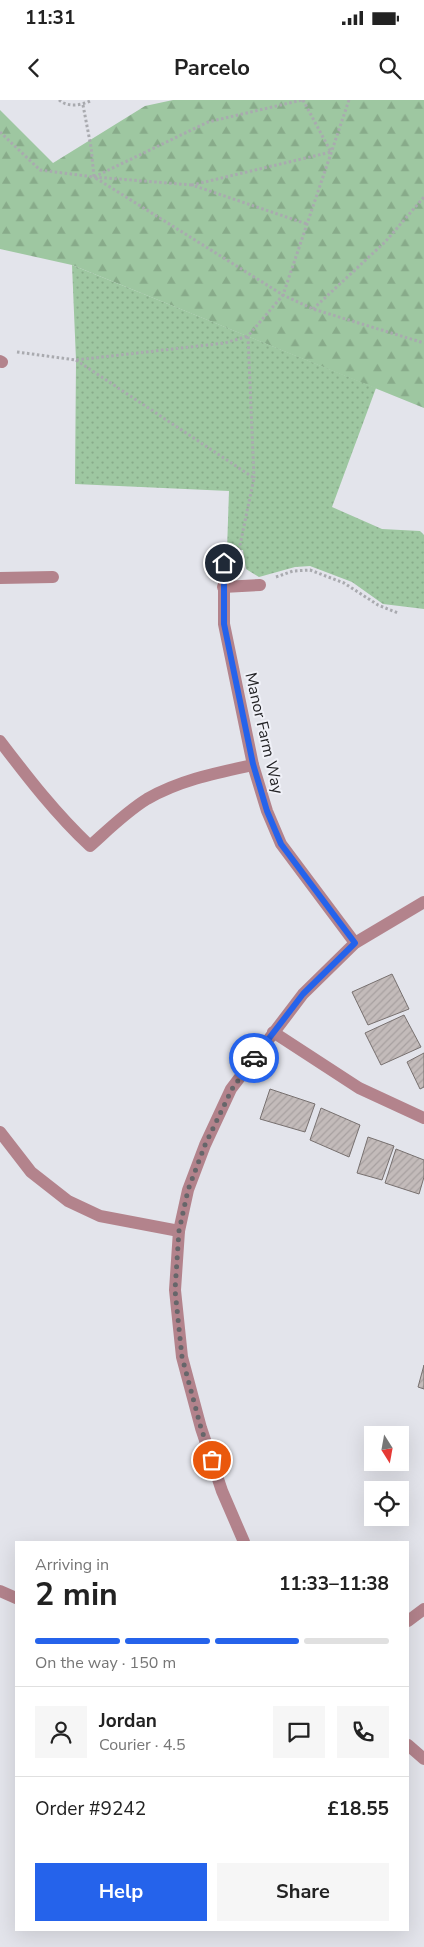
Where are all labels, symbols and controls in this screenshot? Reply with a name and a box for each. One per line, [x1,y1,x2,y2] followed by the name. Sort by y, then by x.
[25,5,75,31] text: 11:31
[174,53,250,83] text: Parcelo
[20,54,48,82] icon: back
[376,54,404,82] icon: search
[203,542,245,584] pin
[210,549,238,577] icon: home
[239,670,289,797] street label: Manor Farm Way
[229,1033,279,1083] courier
[240,1044,268,1072] icon: car
[364,1426,409,1471] north arrow
[364,1426,409,1526] map controls
[191,1439,233,1481] pin
[198,1446,226,1474] icon: bag
[364,1481,409,1526] button: locate
[35,1554,109,1576] text: Arriving in
[279,1571,389,1597] text: 11:33–11:38
[35,1573,118,1616] text: 2 min
[35,1652,176,1674] text: On the way · 150 m
[35,1706,87,1758] button: person
[273,1706,325,1758] button: chat
[337,1706,389,1758] button: phone
[99,1708,157,1734] text: Jordan
[99,1734,185,1756] text: Courier · 4.5
[35,1796,146,1822] text: Order #9242
[327,1796,389,1822] text: £18.55
[35,1863,207,1921] button: Help
[217,1863,389,1921] button: Share

